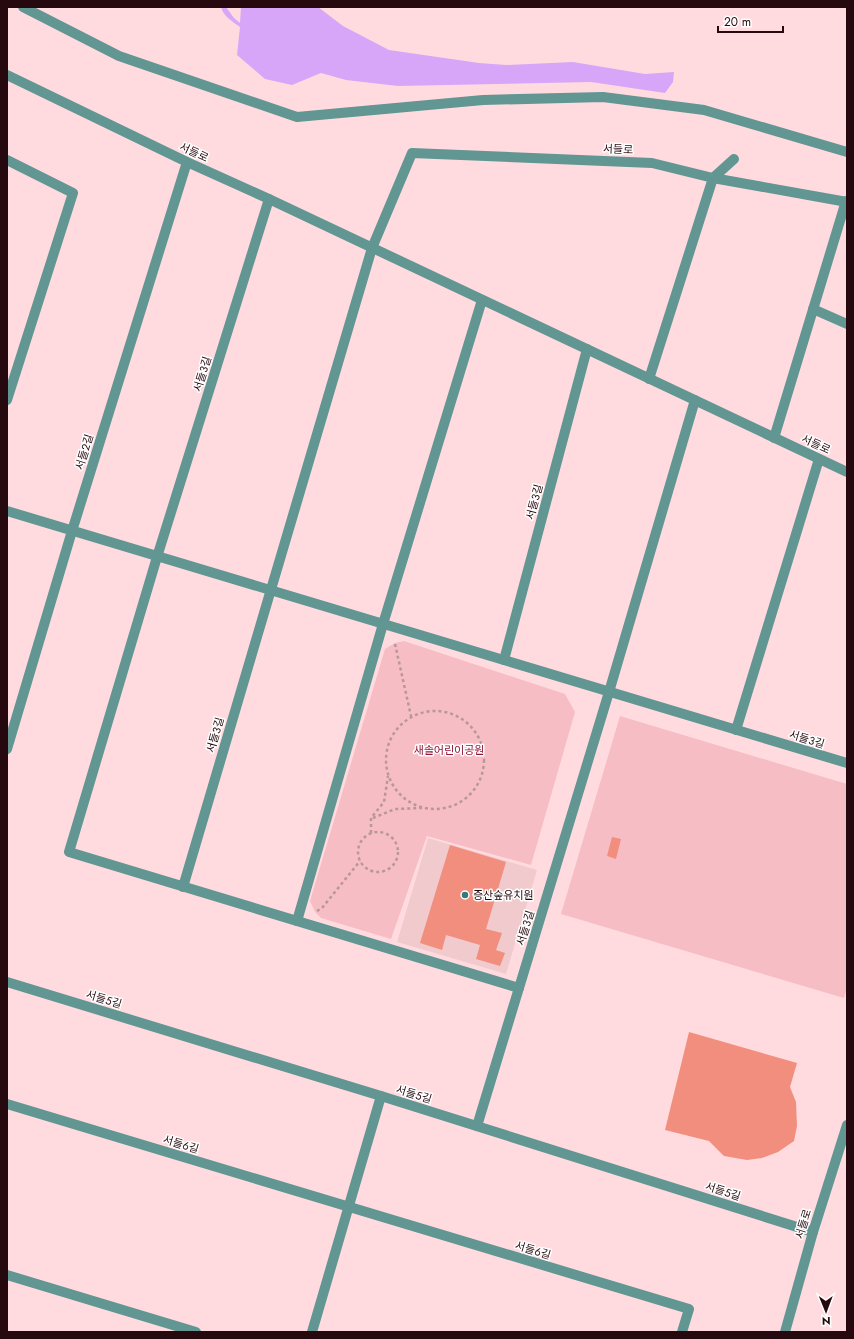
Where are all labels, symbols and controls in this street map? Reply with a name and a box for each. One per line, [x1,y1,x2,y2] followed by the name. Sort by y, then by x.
[718,8,783,34] scale bar
[724,13,751,31] text: 20 m
[177,138,211,166] street label: 서들로
[603,140,633,158] street label: 서들로
[189,354,215,394] street label: 서들3길
[799,430,833,458] street label: 서들로
[71,432,97,472] street label: 서들2길
[522,482,546,522] street label: 서들3길
[202,715,228,755] street label: 서들3길
[787,726,827,752] street label: 서들3길
[414,742,484,758] park label: 새솔어린이공원
[473,887,534,903] place label: 증산숲유치원
[460,890,470,900] marker: 증산숲유치원
[512,908,538,948] street label: 서들3길
[84,986,124,1012] street label: 서들5길
[394,1081,434,1107] street label: 서들5길
[161,1131,201,1157] street label: 서들6길
[703,1178,743,1204] street label: 서들5길
[791,1207,815,1241] street label: 서들로
[513,1237,553,1263] street label: 서들6길
[806,1291,846,1331] north arrow
[822,1313,831,1329] text: N

